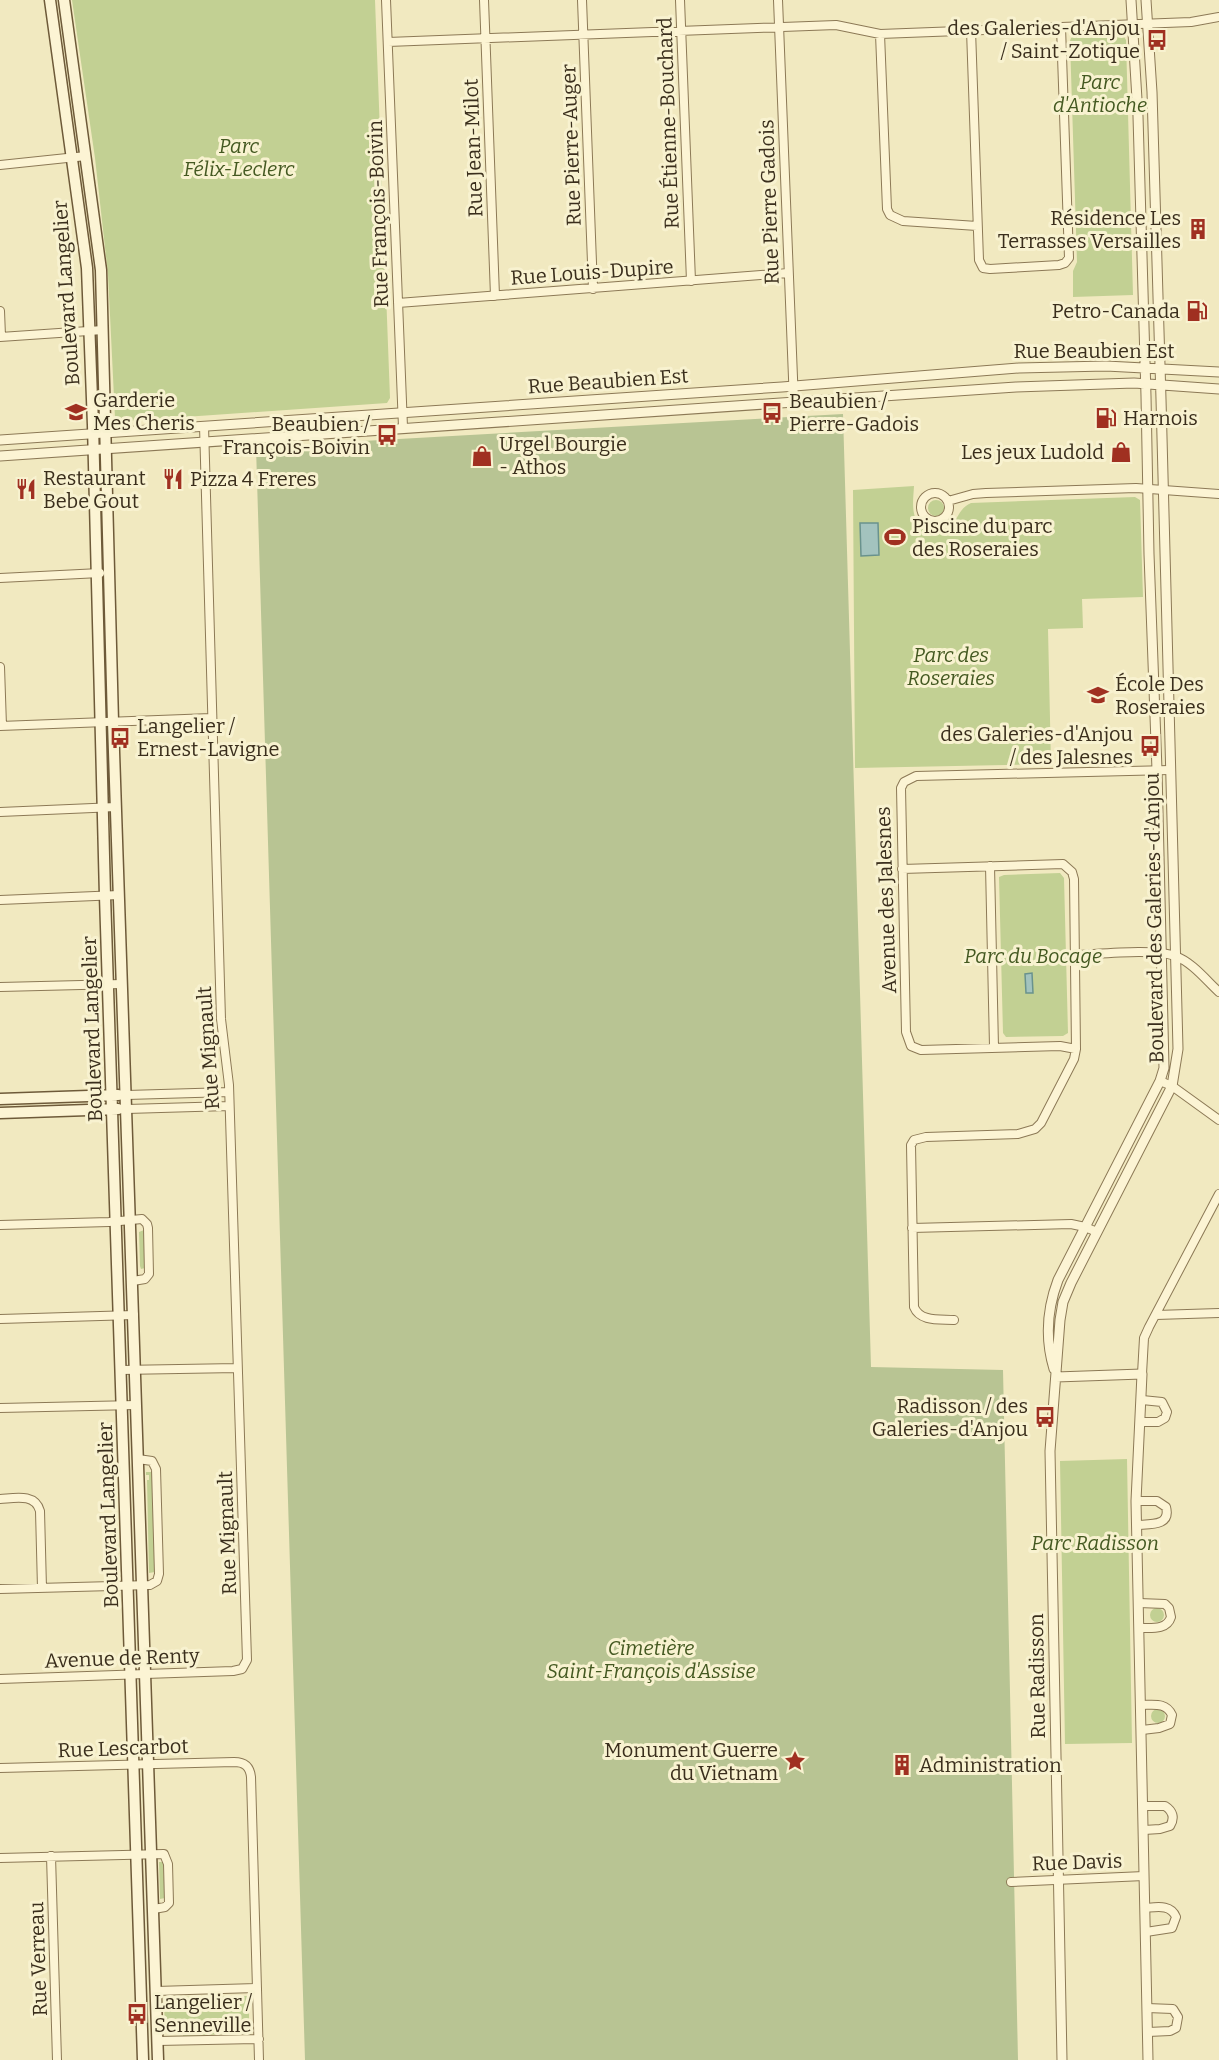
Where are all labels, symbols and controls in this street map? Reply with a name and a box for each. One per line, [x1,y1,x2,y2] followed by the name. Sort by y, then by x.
[947,16,1140,63] place label: des Galeries-d'Anjou / Saint-Zotique
[652,17,684,229] street label: Rue Étienne-Bouchard
[1145,28,1169,52] bus stop icon: des Galeries-d'Anjou / Saint-Zotique
[556,63,586,226] street label: Rue Pierre-Auger
[1053,70,1147,117] park label: Parc d'Antioche
[459,78,487,218] street label: Rue Jean-Milot
[363,119,393,308] street label: Rue François-Boivin
[754,119,784,285] street label: Rue Pierre Gadois
[183,134,295,181] park label: Parc Félix-Leclerc
[48,199,84,387] street label: Boulevard Langelier
[998,206,1181,253] place label: Résidence Les Terrasses Versailles
[1186,217,1210,241] building icon: Résidence Les Terrasses Versailles
[510,254,674,290] street label: Rue Louis-Dupire
[1052,299,1180,323] place label: Petro-Canada
[1185,299,1209,323] fuel station icon: Petro-Canada
[1013,339,1175,363] street label: Rue Beaubien Est
[527,363,689,399] street label: Rue Beaubien Est
[93,388,195,435] place label: Garderie Mes Cheris
[789,389,919,436] place label: Beaubien / Pierre-Gadois
[64,400,88,424] school or university icon: Garderie Mes Cheris
[760,401,784,425] bus stop icon: Beaubien / Pierre-Gadois
[1094,406,1118,430] fuel station icon: Harnois
[1123,406,1198,430] place label: Harnois
[222,412,371,459] place label: Beaubien / François-Boivin
[375,423,399,447] bus stop icon: Beaubien / François-Boivin
[499,432,627,479] place label: Urgel Bourgie - Athos
[961,440,1104,465] place label: Les jeux Ludold
[1109,440,1133,464] shop icon: Les jeux Ludold
[470,444,494,468] shop icon: Urgel Bourgie - Athos
[43,466,146,513] place label: Restaurant Bebe Gout
[161,467,185,491] restaurant icon: Pizza 4 Freres
[190,467,317,491] place label: Pizza 4 Freres
[14,477,38,501] restaurant icon: Restaurant Bebe Gout
[912,514,1053,561] place label: Piscine du parc des Roseraies
[883,525,907,549] sports icon: Piscine du parc des Roseraies
[907,643,995,690] park label: Parc des Roseraies
[1115,672,1205,719] place label: École Des Roseraies
[1086,683,1110,707] school or university icon: École Des Roseraies
[137,714,279,761] place label: Langelier / Ernest-Lavigne
[940,722,1133,769] place label: des Galeries-d'Anjou / des Jalesnes
[108,726,132,750] bus stop icon: Langelier / Ernest-Lavigne
[1138,734,1162,758] bus stop icon: des Galeries-d'Anjou / des Jalesnes
[1139,772,1170,1064] street label: Boulevard des Galeries-d'Anjou
[871,806,901,994] street label: Avenue des Jalesnes
[77,936,107,1122] street label: Boulevard Langelier
[964,944,1102,968] park label: Parc du Bocage
[192,985,224,1111] street label: Rue Mignault
[872,1394,1028,1442] place label: Radisson / des Galeries-d'Anjou
[1033,1405,1057,1429] bus stop icon: Radisson / des Galeries-d'Anjou
[93,1422,123,1608] street label: Boulevard Langelier
[213,1471,241,1595] street label: Rue Mignault
[1031,1531,1159,1555] park label: Parc Radisson
[1024,1613,1050,1739] street label: Rue Radisson
[547,1636,756,1683] park label: Cimetière Saint-François d'Assise
[44,1643,200,1673] street label: Avenue de Renty
[57,1734,189,1762] street label: Rue Lescarbot
[604,1738,778,1785] place label: Monument Guerre du Vietnam
[783,1749,807,1773] place icon: Monument Guerre du Vietnam
[890,1753,914,1777] building icon: Administration
[919,1753,1062,1777] place label: Administration
[1031,1848,1123,1876] street label: Rue Davis
[24,1901,52,2017] street label: Rue Verreau
[154,1990,253,2037] place label: Langelier / Senneville
[125,2002,149,2026] bus stop icon: Langelier / Senneville

